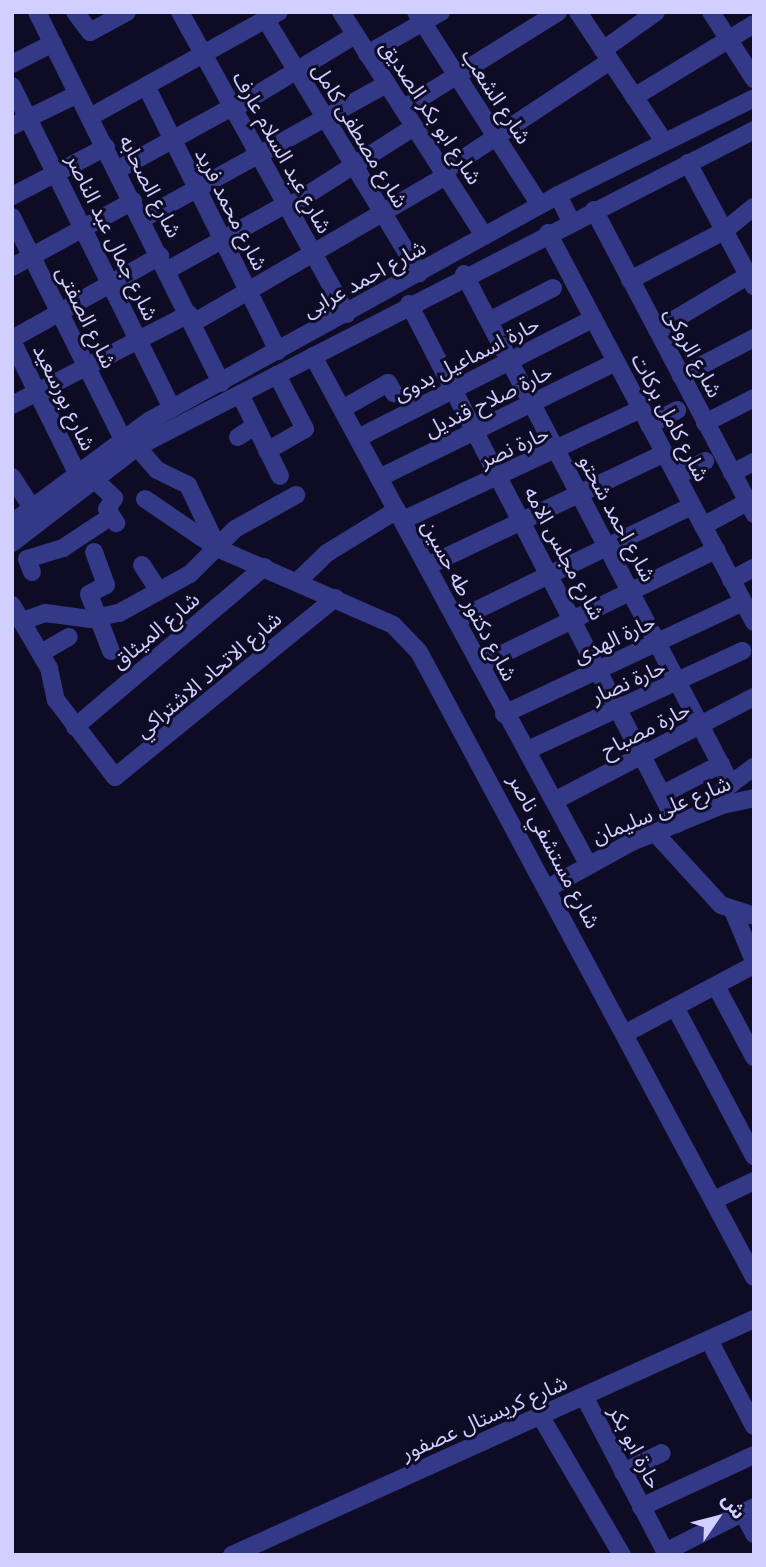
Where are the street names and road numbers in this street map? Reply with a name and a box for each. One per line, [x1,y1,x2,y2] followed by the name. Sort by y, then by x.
[376,35,488,189] street label: شارع ابو بكر الصديق
[457,44,537,148] street label: شارع الشعب
[308,58,414,212] street label: شارع مصطفى كامل
[228,67,338,237] street label: شارع عبد السلام عارف
[114,130,188,242] street label: شارع الصحابه
[190,144,274,274] street label: شارع محمد فريد
[62,150,164,324] street label: شارع جمال عبد الناصر
[298,234,430,322] street label: شارع احمد عرابى
[51,262,123,372] street label: شارع الصفتى
[660,303,728,401] street label: شارع الروكى
[389,310,543,406] street label: حارة اسماعيل بدوى
[28,340,102,454] street label: شارع بورسعيد
[627,349,715,485] street label: شارع كامل بركات
[420,358,556,442] street label: حارة صلاح قنديل
[475,420,553,472] street label: حارة نصر
[574,450,662,586] street label: شارع احمد شحتو
[519,482,611,624] street label: شارع مجلس الامه
[417,515,523,685] street label: شارع دكتور طه حسين
[106,586,204,674] street label: شارع الميثاق
[130,606,286,742] street label: شارع الاتحاد الاشتراكي
[569,608,659,668] street label: حارة الهدى
[587,653,669,709] street label: حارة نصار
[596,696,694,762] street label: حارة مصباح
[504,770,606,932] street label: شارع مستشفي ناصر
[588,770,734,848] street label: شارع على سليمان
[397,1369,571,1465] street label: شارع كريستال عصفور
[604,1401,668,1493] street label: حارة ابو بكر

